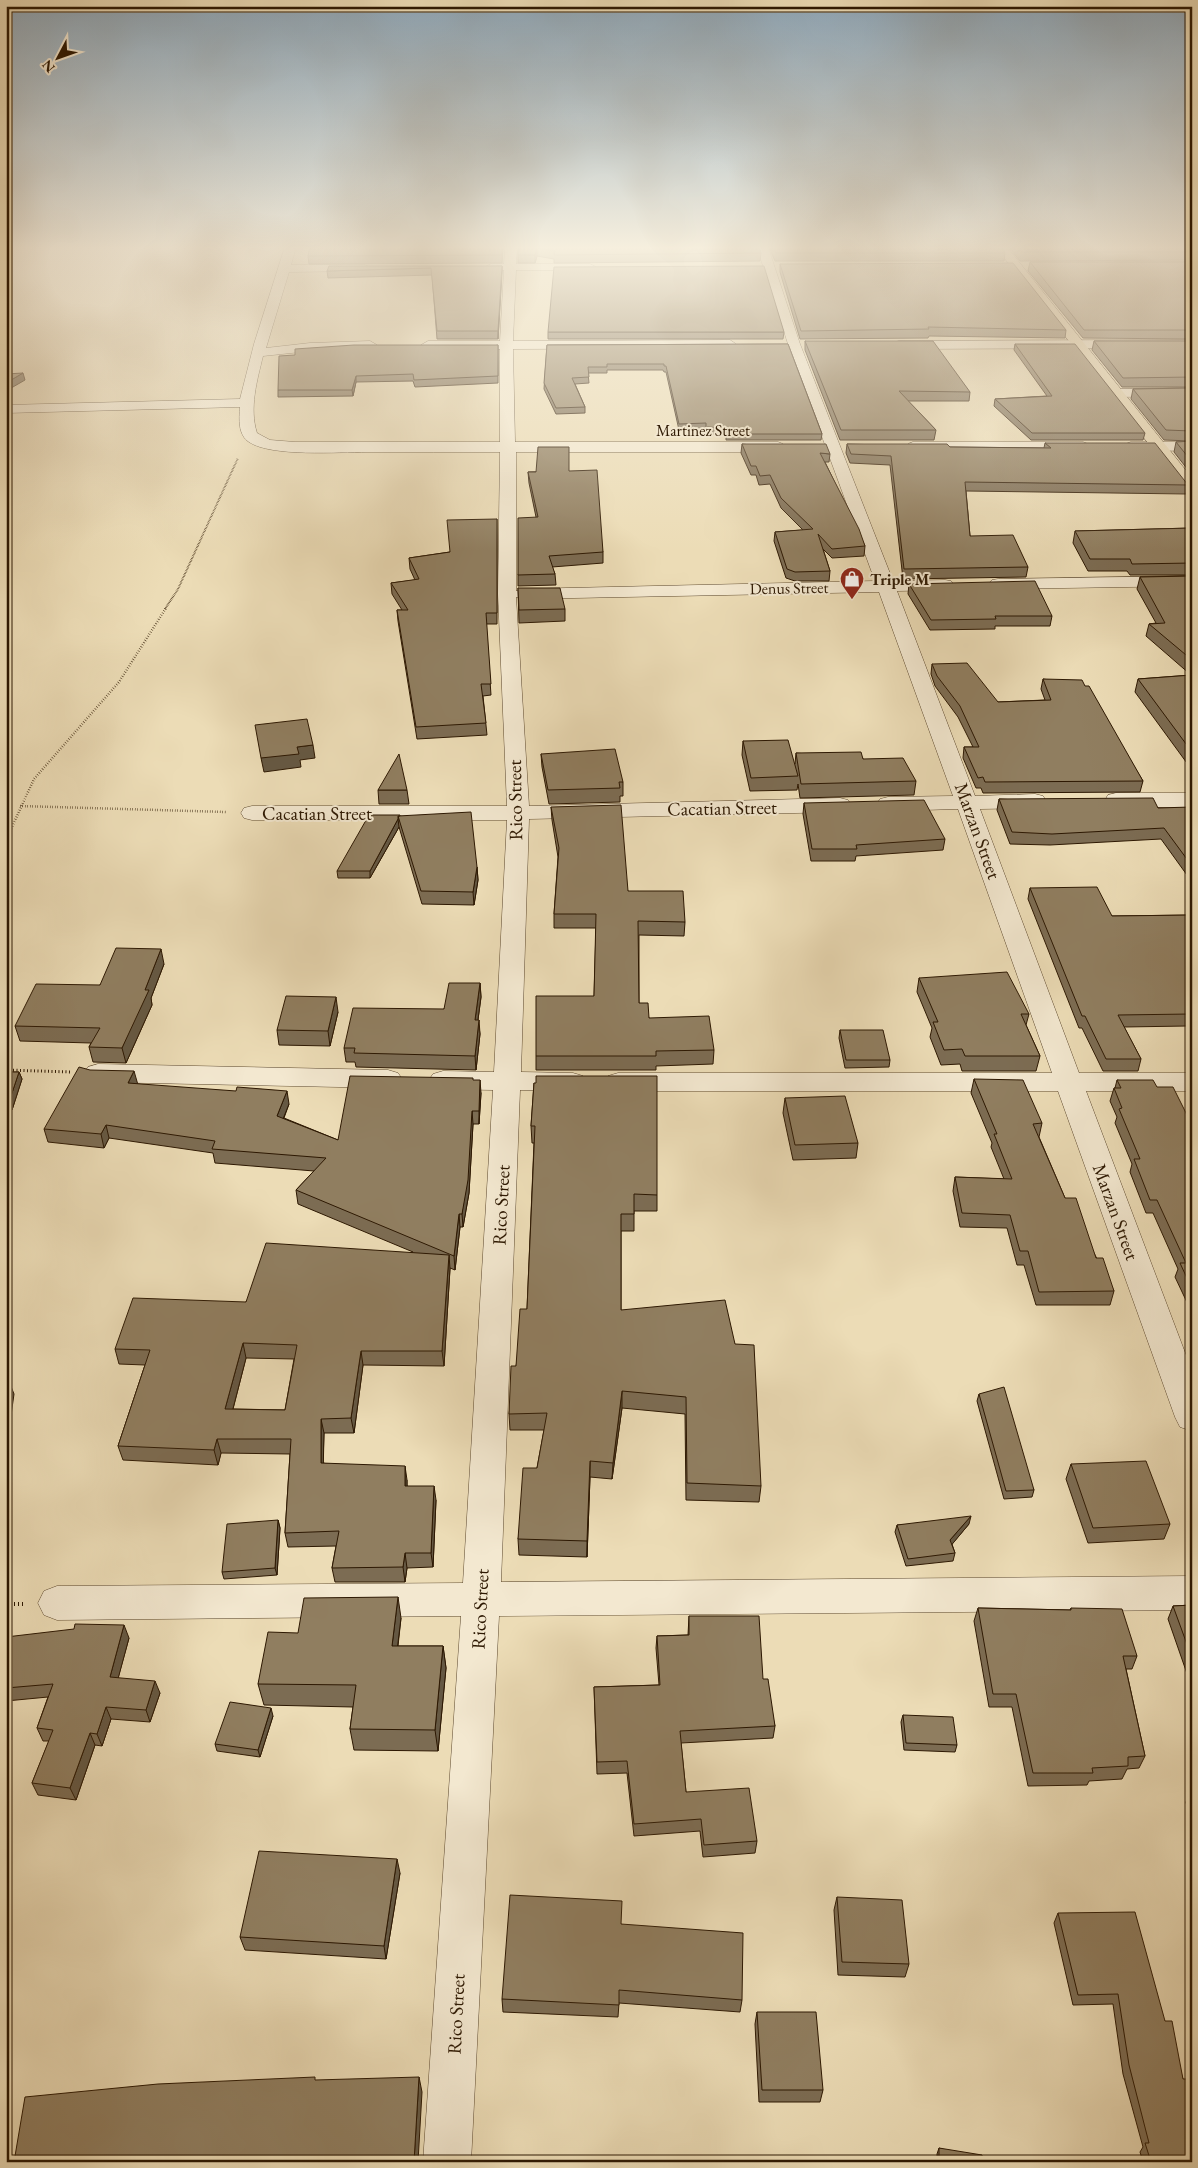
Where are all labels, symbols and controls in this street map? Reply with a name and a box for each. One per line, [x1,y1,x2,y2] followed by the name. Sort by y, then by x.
[32,32,82,82] north arrow
[37,56,59,77] text: N
[656,420,750,441] street label: Martinez Street
[839,566,865,600] shop icon: Triple M
[870,569,930,590] place label: Triple M
[749,577,829,599] street label: Denus Street
[502,760,528,840] street label: Rico Street
[949,779,1007,883] street label: Marzan Street
[667,795,777,821] street label: Cacatian Street
[262,801,372,826] street label: Cacatian Street
[1087,1160,1145,1264] street label: Marzan Street
[486,1164,516,1246] street label: Rico Street
[465,1568,495,1650] street label: Rico Street
[441,1973,471,2055] street label: Rico Street

